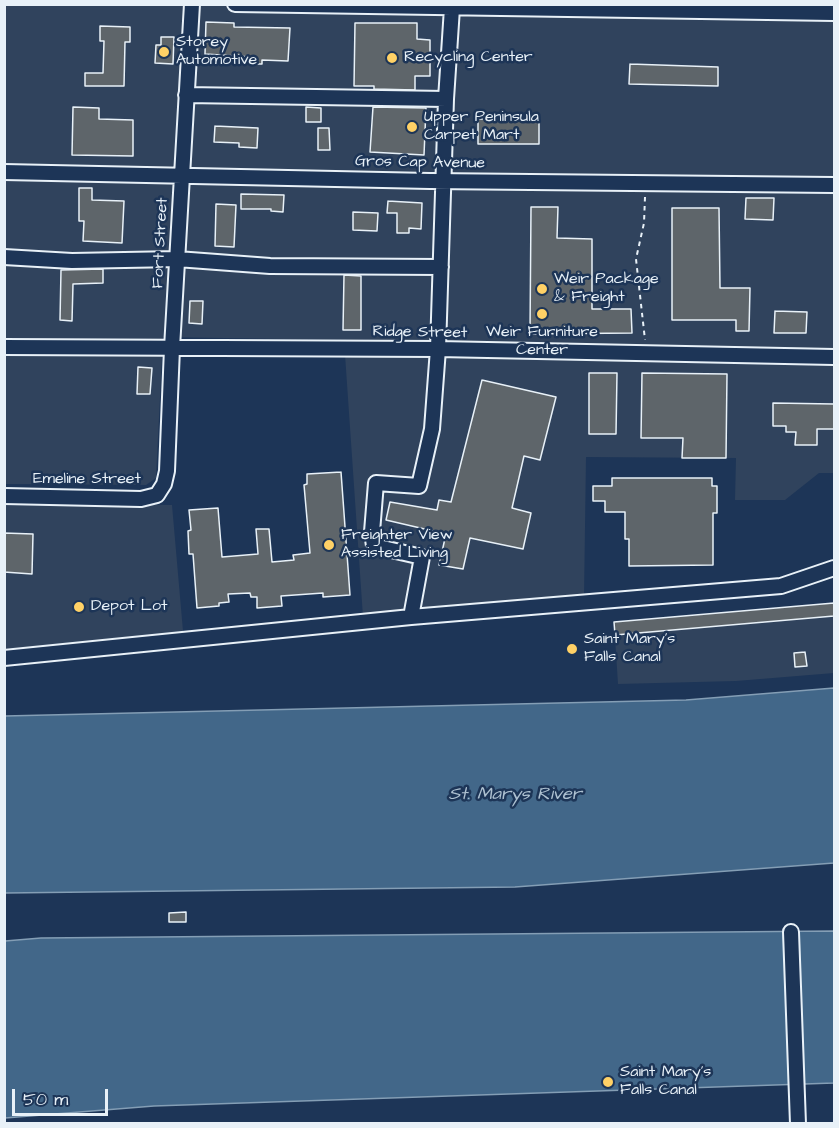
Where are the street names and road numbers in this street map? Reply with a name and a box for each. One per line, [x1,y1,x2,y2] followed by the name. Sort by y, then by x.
[355,152,485,174] street label: Gros Cap Avenue
[149,197,173,289] street label: Fort Street
[372,323,468,343] street label: Ridge Street
[33,470,141,490] street label: Emeline Street

